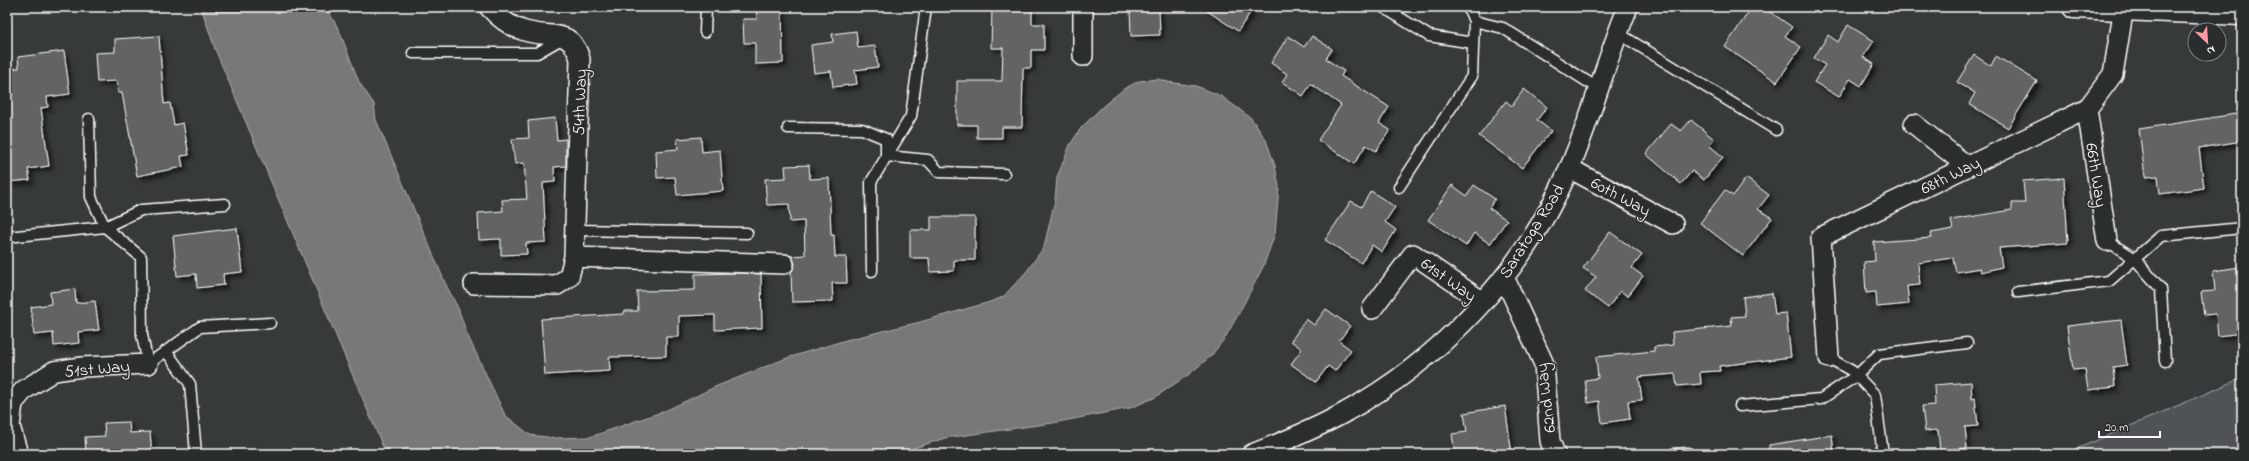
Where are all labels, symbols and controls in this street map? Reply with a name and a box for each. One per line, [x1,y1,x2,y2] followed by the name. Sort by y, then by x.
[2187,22,2227,62] north arrow
[2204,41,2218,59] text: N
[567,68,595,136] street label: 54th Way
[2077,141,2113,209] street label: 66th Way
[1917,151,1985,202] street label: 68th Way
[1585,171,1655,224] street label: 60th Way
[1493,179,1573,285] street label: Saratoga Road
[1414,252,1481,309] street label: 61st Way
[63,354,131,386] street label: 51st Way
[1530,361,1564,434] street label: 62nd Way
[2099,413,2160,439] scale bar
[2105,419,2128,437] text: 20 m

